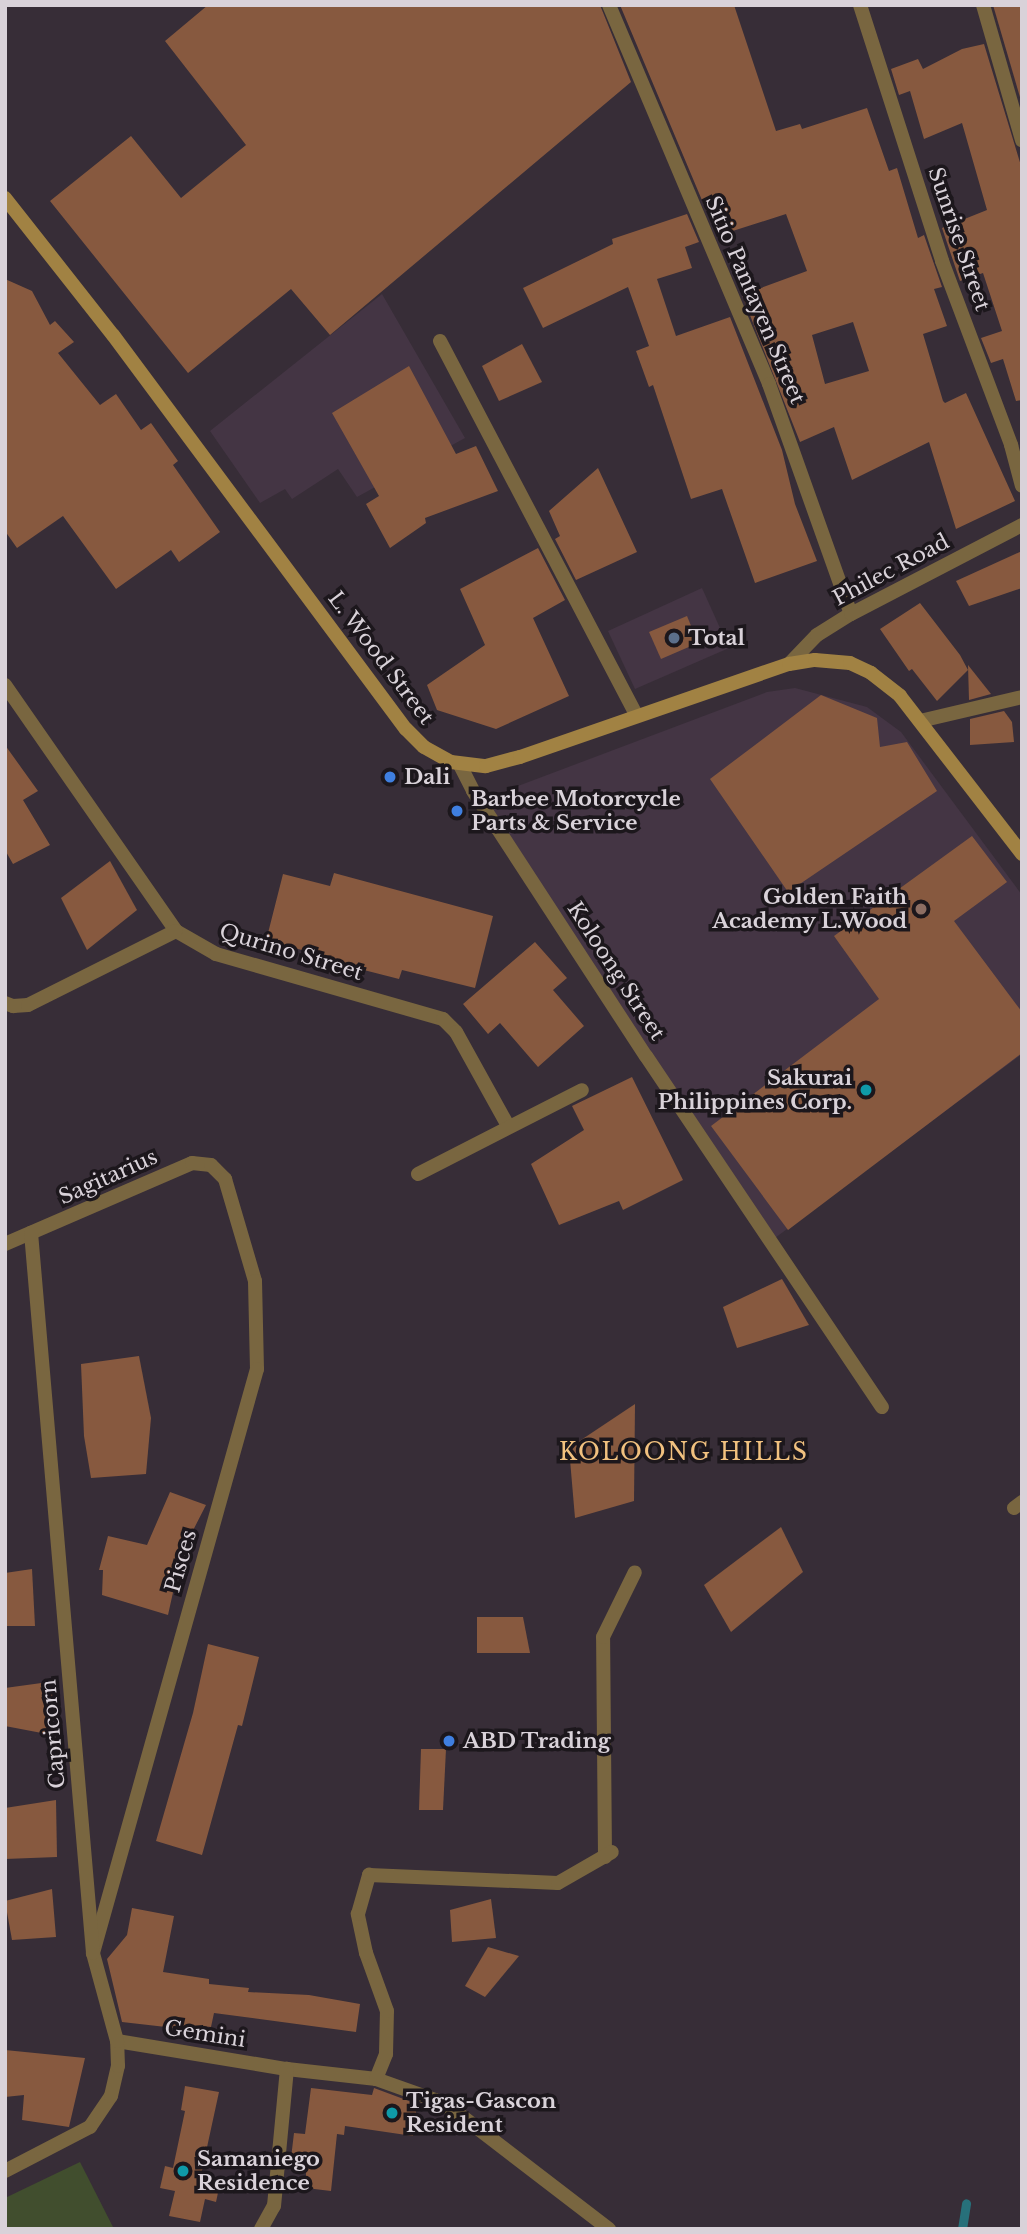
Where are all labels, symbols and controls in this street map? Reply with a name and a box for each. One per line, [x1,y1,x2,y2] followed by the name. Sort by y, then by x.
[923,164,995,314] street label: Sunrise Street
[700,192,810,408] street label: Sitio Pantayen Street
[829,529,953,611] street label: Philec Road
[323,586,439,730] street label: L. Wood Street
[688,625,745,651] place label: Total
[666,630,682,646] marker: Total
[404,764,450,790] place label: Dali
[382,769,398,785] marker: Dali
[471,786,681,836] place label: Barbee Motorcycle Parts & Service
[449,803,465,819] marker: Barbee Motorcycle Parts & Service
[712,884,907,934] place label: Golden Faith Academy L.Wood
[562,897,670,1045] street label: Koloong Street
[913,901,929,917] marker: Golden Faith Academy L.Wood
[216,918,366,986] street label: Qurino Street
[658,1065,852,1115] place label: Sakurai Philippines Corp.
[858,1082,874,1098] marker: Sakurai Philippines Corp.
[55,1144,161,1210] street label: Sagitarius
[560,1438,808,1466] district label: KOLOONG HILLS
[160,1527,202,1595] street label: Pisces
[36,1678,70,1790] street label: Capricorn
[463,1728,611,1754] place label: ABD Trading
[441,1733,457,1749] marker: ABD Trading
[163,2015,247,2053] street label: Gemini
[406,2088,556,2138] place label: Tigas-Gascon Resident
[384,2105,400,2121] marker: Tigas-Gascon Resident
[197,2146,320,2196] place label: Samaniego Residence
[175,2163,191,2179] marker: Samaniego Residence

